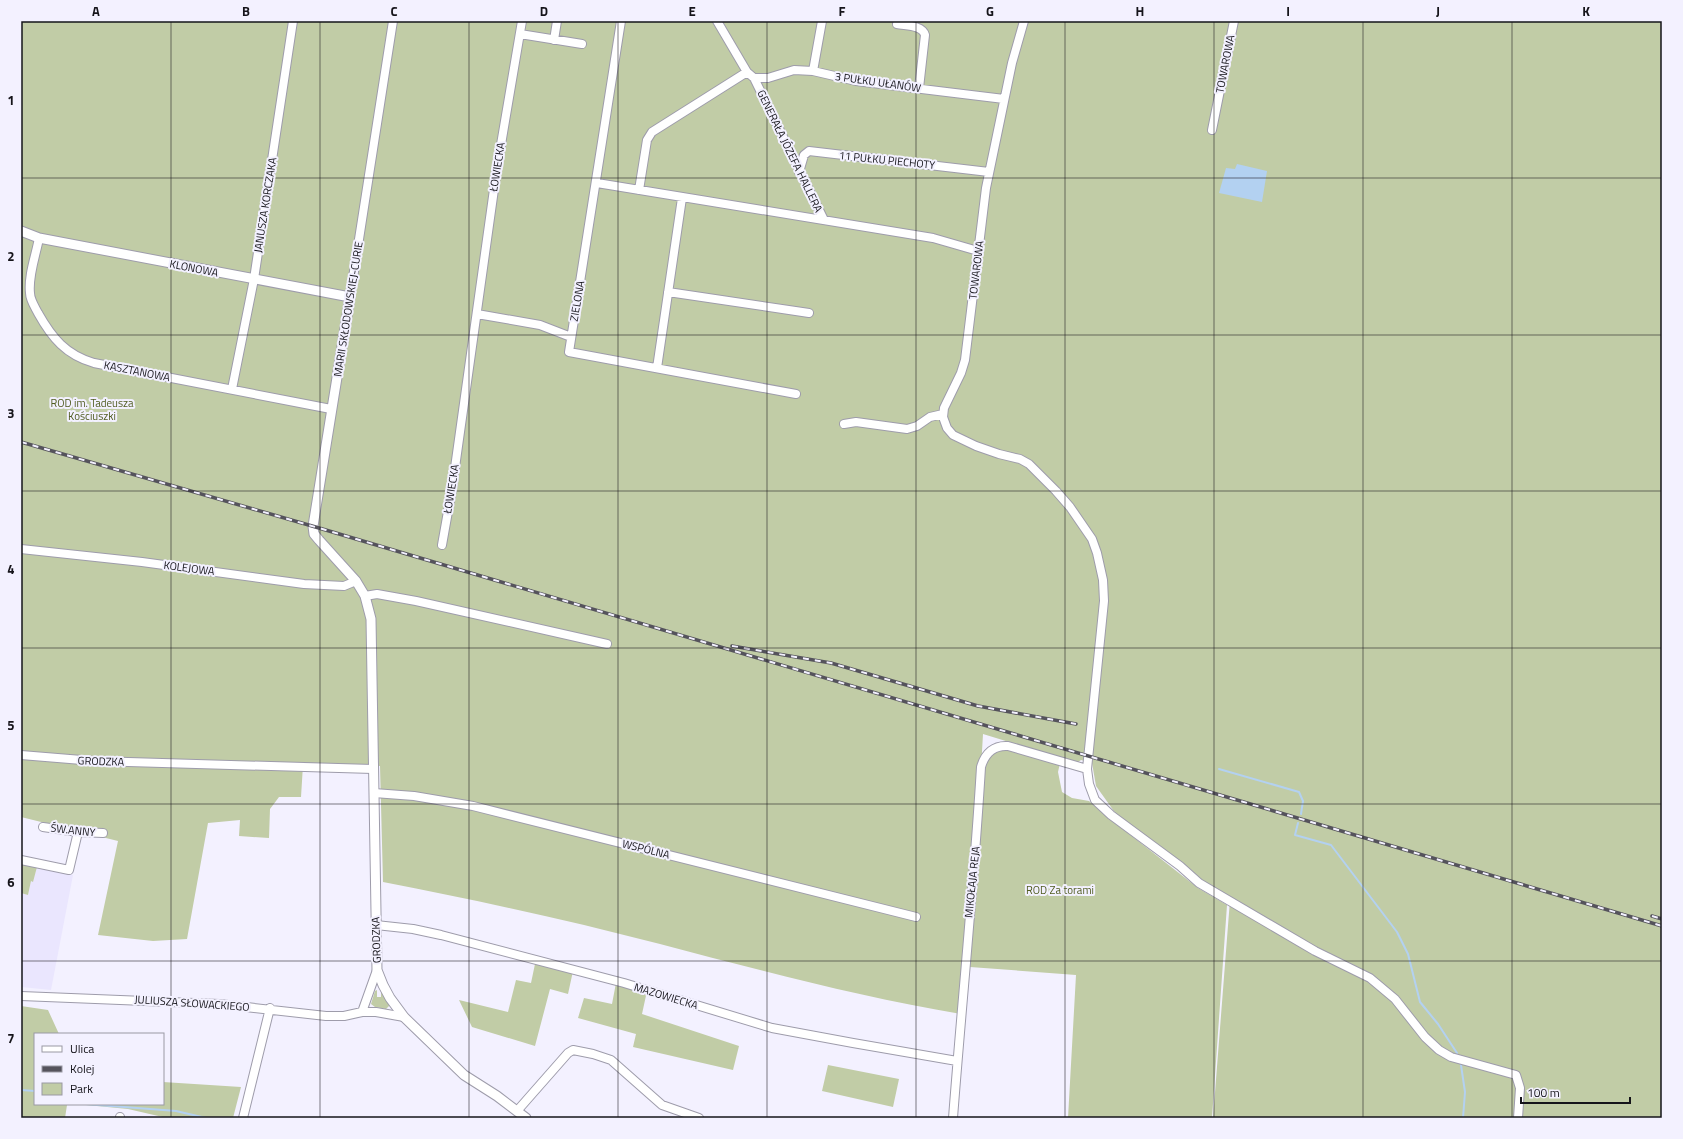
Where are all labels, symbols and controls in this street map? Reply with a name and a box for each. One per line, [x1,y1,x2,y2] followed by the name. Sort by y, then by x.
[92,1,100,21] text: A
[242,1,250,21] text: B
[390,1,398,21] text: C
[540,1,548,21] text: D
[688,1,696,21] text: E
[839,1,846,21] text: F
[986,1,994,21] text: G
[1136,1,1144,21] text: H
[1286,1,1290,21] text: I
[1436,1,1440,21] text: J
[1582,1,1590,21] text: K
[1212,33,1239,94] street label: TOWAROWA
[834,68,922,96] street label: 3 PUŁKU UŁANÓW
[753,87,827,215] street label: GENERAŁA JÓZEFA HALLERA
[7,90,15,110] text: 1
[485,141,509,194] street label: ŁOWIECKA
[838,147,936,173] street label: 11 PUŁKU PIECHOTY
[250,156,281,254] street label: JANUSZA KORCZAKA
[964,239,988,300] street label: TOWAROWA
[329,240,367,378] street label: MARII SKŁODOWSKIEJ-CURIE
[7,246,15,266] text: 2
[168,255,220,281] street label: KLONOWA
[566,279,589,323] street label: ZIELONA
[103,357,172,385] street label: KASZTANOWA
[50,395,134,424] park label: ROD im. Tadeusza Kościuszki
[7,403,15,423] text: 3
[439,463,463,516] street label: ŁOWIECKA
[163,557,216,579] street label: KOLEJOWA
[7,559,15,579] text: 4
[7,715,15,735] text: 5
[77,752,125,770] street label: GRODZKA
[50,820,96,840] street label: ŚW.ANNY
[620,835,672,863] street label: WSPÓLNA
[960,845,984,919] street label: MIKOŁAJA REJA
[7,872,15,892] text: 6
[1026,882,1094,898] park label: ROD Za torami
[367,916,385,964] street label: GRODZKA
[632,979,700,1013] street label: MAZOWIECKA
[134,991,250,1015] street label: JULIUSZA SŁOWACKIEGO
[7,1028,15,1048] text: 7
[34,1033,164,1105] legend
[70,1039,94,1058] text: Ulica
[70,1059,94,1078] text: Kolej
[70,1079,93,1098] text: Park
[1521,1079,1630,1105] scale bar
[1527,1083,1560,1102] text: 100 m

